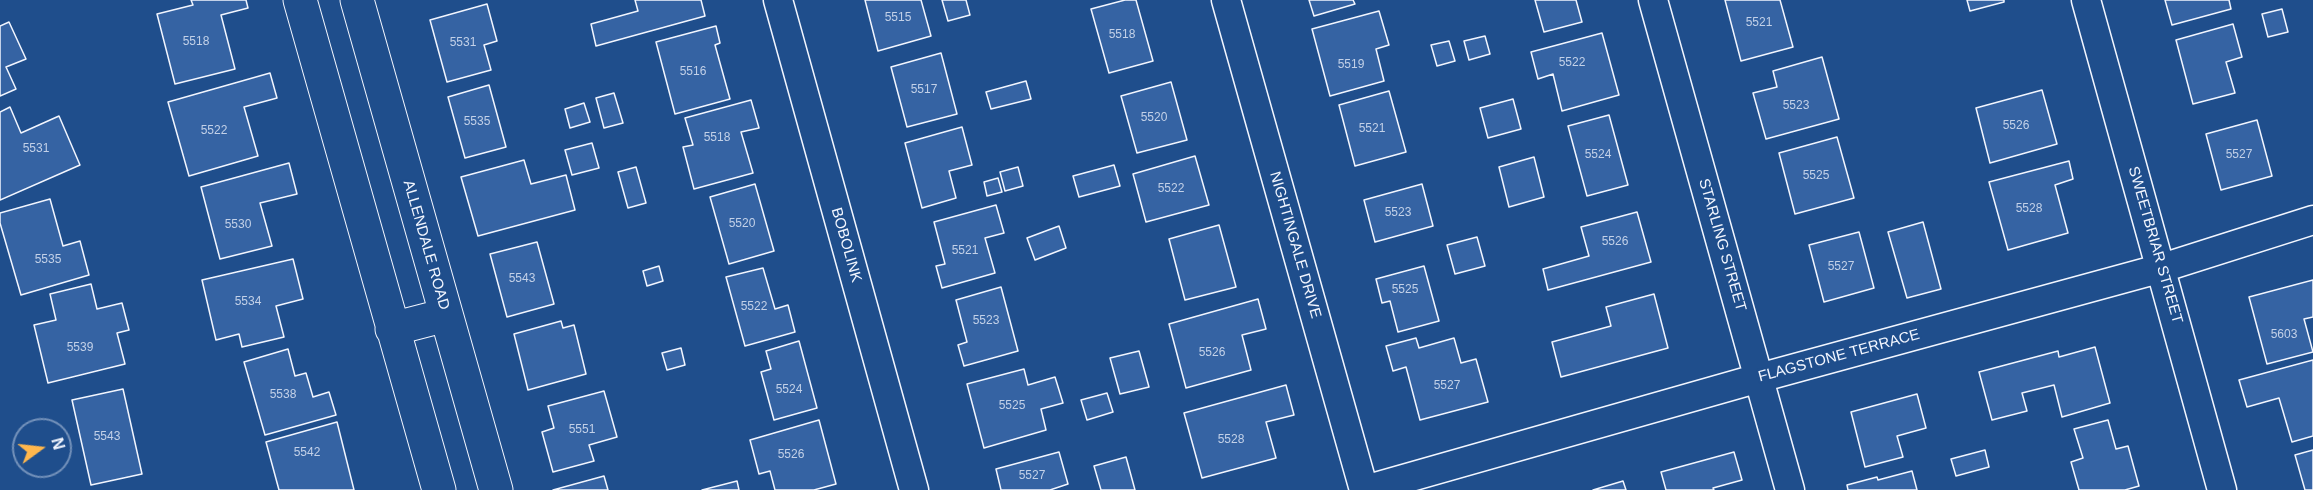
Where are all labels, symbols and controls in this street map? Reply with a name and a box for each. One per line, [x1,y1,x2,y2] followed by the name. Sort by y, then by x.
[885,11,911,25] house number: 5515
[1746,16,1772,30] house number: 5521
[1109,28,1135,42] house number: 5518
[183,35,209,49] house number: 5518
[450,36,476,50] house number: 5531
[1559,56,1585,70] house number: 5522
[1338,58,1364,72] house number: 5519
[680,65,706,79] house number: 5516
[911,83,937,97] house number: 5517
[1783,99,1809,113] house number: 5523
[1141,111,1167,125] house number: 5520
[464,115,490,129] house number: 5535
[2003,119,2029,133] house number: 5526
[1359,122,1385,136] house number: 5521
[201,124,227,138] house number: 5522
[704,131,730,145] house number: 5518
[23,142,49,156] house number: 5531
[1585,148,1611,162] house number: 5524
[2226,148,2252,162] house number: 5527
[2124,164,2186,326] street label: SWEETBRIAR STREET
[1803,169,1829,183] house number: 5525
[1265,170,1325,320] street label: NIGHTINGALE DRIVE
[1694,177,1750,313] street label: STARLING STREET
[399,178,453,312] street label: ALLENDALE ROAD
[1158,182,1184,196] house number: 5522
[2016,202,2042,216] house number: 5528
[827,206,865,284] street label: BOBOLINK
[1385,206,1411,220] house number: 5523
[729,217,755,231] house number: 5520
[225,218,251,232] house number: 5530
[1602,235,1628,249] house number: 5526
[952,244,978,258] house number: 5521
[35,253,61,267] house number: 5535
[1828,260,1854,274] house number: 5527
[509,272,535,286] house number: 5543
[1392,283,1418,297] house number: 5525
[235,295,261,309] house number: 5534
[741,300,767,314] house number: 5522
[973,314,999,328] house number: 5523
[1756,326,1922,386] street label: FLAGSTONE TERRACE
[2271,328,2297,342] house number: 5603
[67,341,93,355] house number: 5539
[1199,346,1225,360] house number: 5526
[1434,379,1460,393] house number: 5527
[776,383,802,397] house number: 5524
[270,388,296,402] house number: 5538
[999,399,1025,413] house number: 5525
[12,418,72,478] north arrow
[569,423,595,437] house number: 5551
[94,430,120,444] house number: 5543
[1218,433,1244,447] house number: 5528
[48,436,68,452] text: N
[294,446,320,460] house number: 5542
[778,448,804,462] house number: 5526
[1019,469,1045,483] house number: 5527

